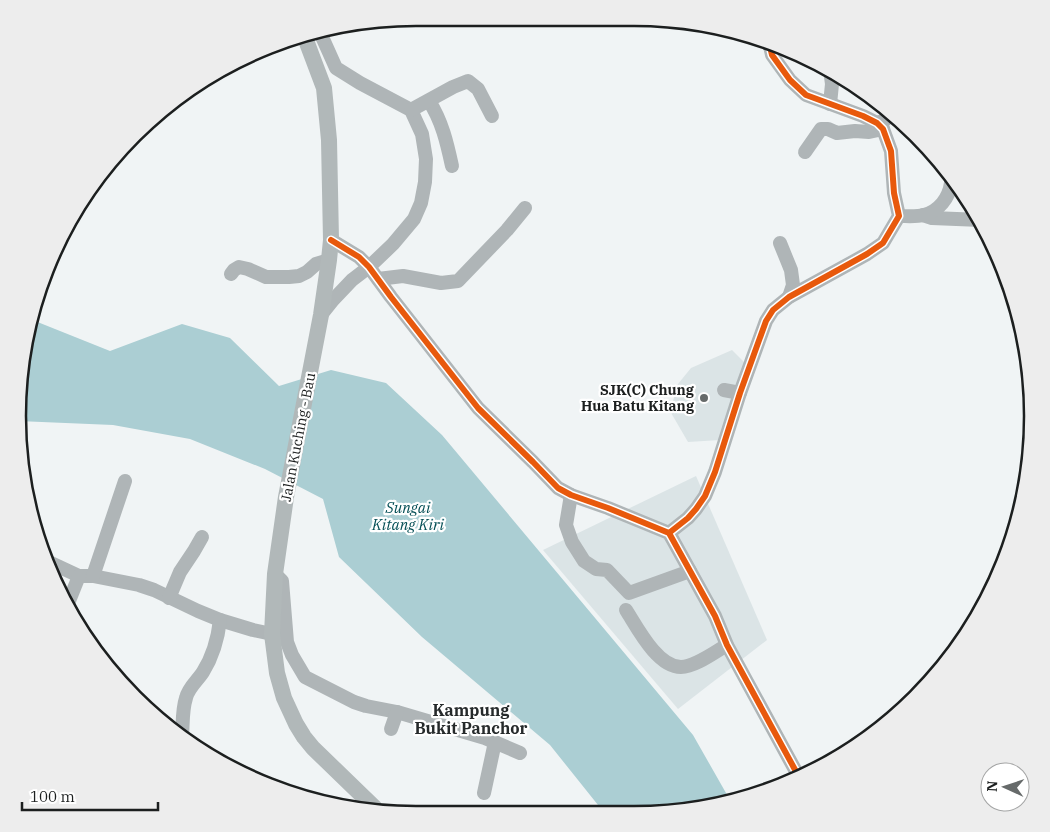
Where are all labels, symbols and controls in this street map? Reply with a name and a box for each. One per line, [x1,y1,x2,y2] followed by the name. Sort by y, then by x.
[277,371,319,503] street label: Jalan Kuching - Bau
[581,381,695,415] place label: SJK(C) Chung Hua Batu Kitang
[698,392,710,404] marker: SJK(C) Chung Hua Batu Kitang
[371,498,445,534] water label: Sungai Kitang Kiri
[414,700,528,738] district label: Kampung Bukit Panchor
[980,762,1030,812] north arrow
[22,780,159,812] scale bar
[983,780,1001,792] text: N
[30,787,75,806] text: 100 m

